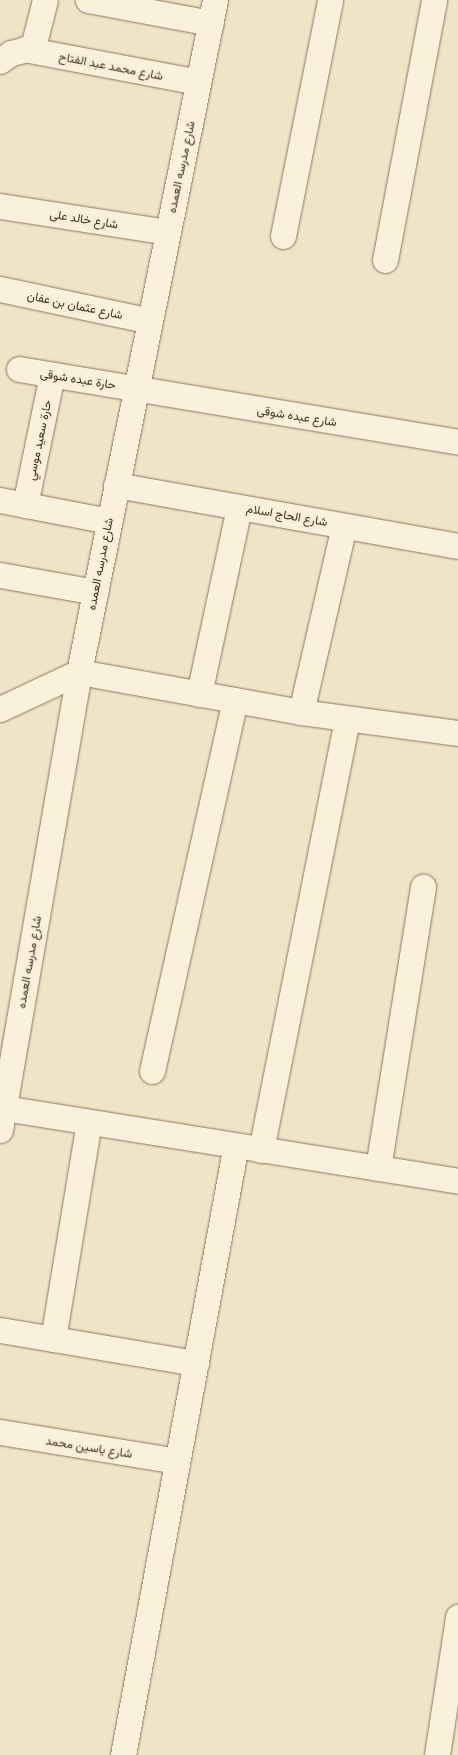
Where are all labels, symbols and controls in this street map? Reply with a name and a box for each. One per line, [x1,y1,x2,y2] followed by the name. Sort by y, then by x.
[58,49,164,83] street label: شارع محمد عبد الفتاح
[164,120,198,214] street label: شارع مدرسه العمده
[49,206,119,232] street label: شارع خالد على
[26,288,124,322] street label: شارع عثمان بن عفان
[39,366,117,392] street label: حارة عبده شوقى
[23,398,55,482] street label: حارة سعيد موسي
[256,403,338,429] street label: شارع عبده شوقى
[245,501,329,529] street label: شارع الحاج اسلام
[84,517,116,611] street label: شارع مدرسه العمده
[14,915,44,1009] street label: شارع مدرسه العمده
[45,1433,133,1461] street label: شارع ياسين محمد

